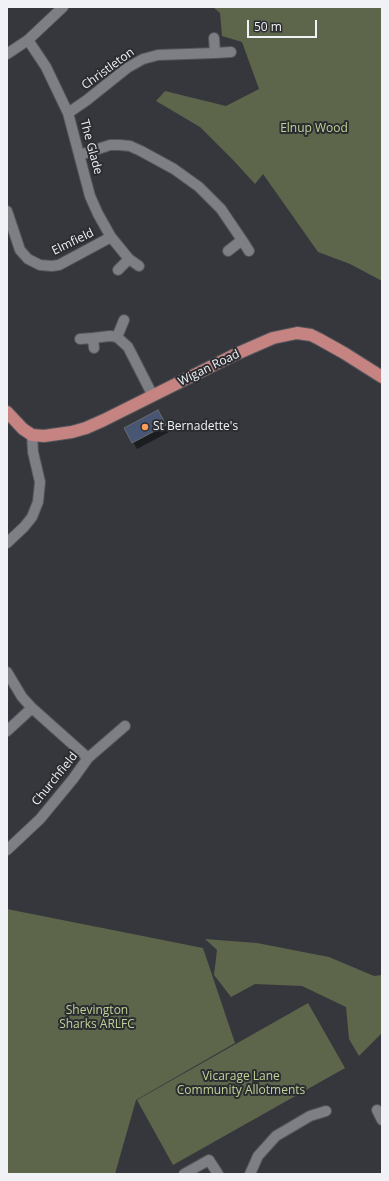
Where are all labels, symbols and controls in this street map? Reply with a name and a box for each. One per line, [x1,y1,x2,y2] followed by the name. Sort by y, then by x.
[249,12,319,38] scale bar
[254,18,282,35] text: 50 m
[79,45,137,93] street label: Christleton
[77,118,105,176] street label: The Glade
[280,122,348,136] park label: Elnup Wood
[50,226,96,258] street label: Elmfield
[176,347,242,389] street label: Wigan Road
[153,420,238,434] place label: St Bernadette's
[140,422,150,432] marker: St Bernadette's
[29,749,81,809] street label: Churchfield
[59,1004,135,1032] park label: Shevington Sharks ARLFC
[177,1070,305,1098] park label: Vicarage Lane Community Allotments

